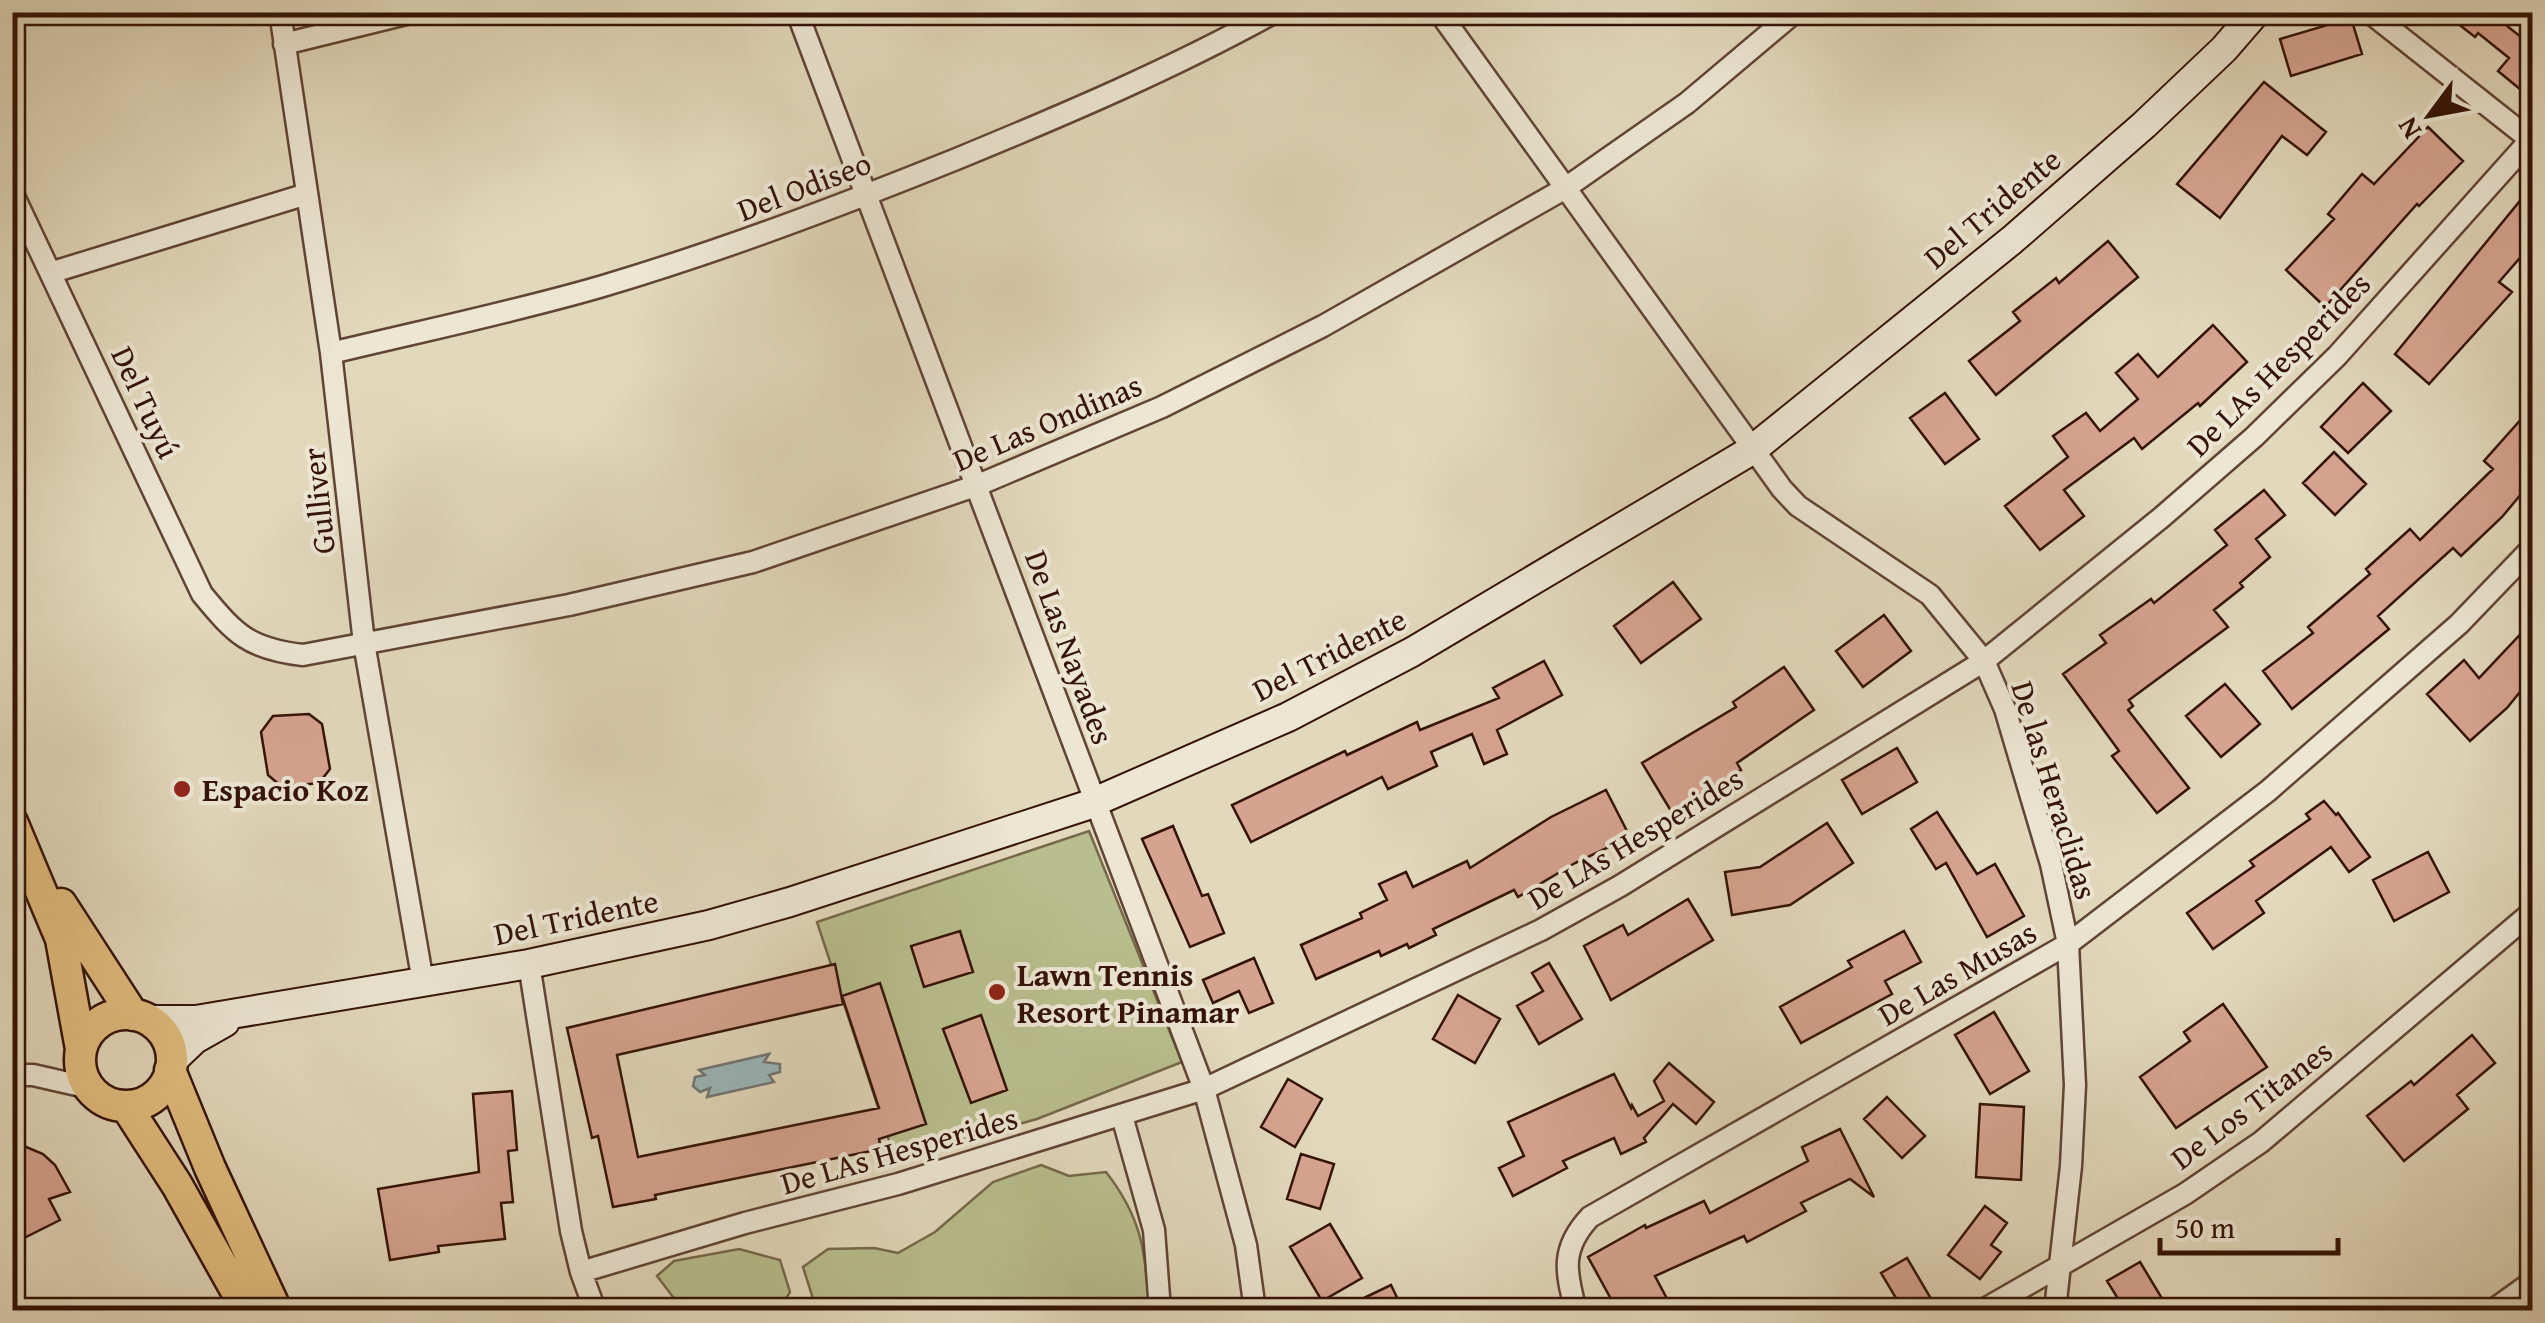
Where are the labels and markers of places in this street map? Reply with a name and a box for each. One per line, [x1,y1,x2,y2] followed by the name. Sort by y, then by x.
[202,766,369,813] place label: Espacio Koz
[171,778,193,800] marker: Espacio Koz
[1017,951,1240,1035] place label: Lawn Tennis Resort Pinamar
[986,981,1008,1003] marker: Lawn Tennis Resort Pinamar

